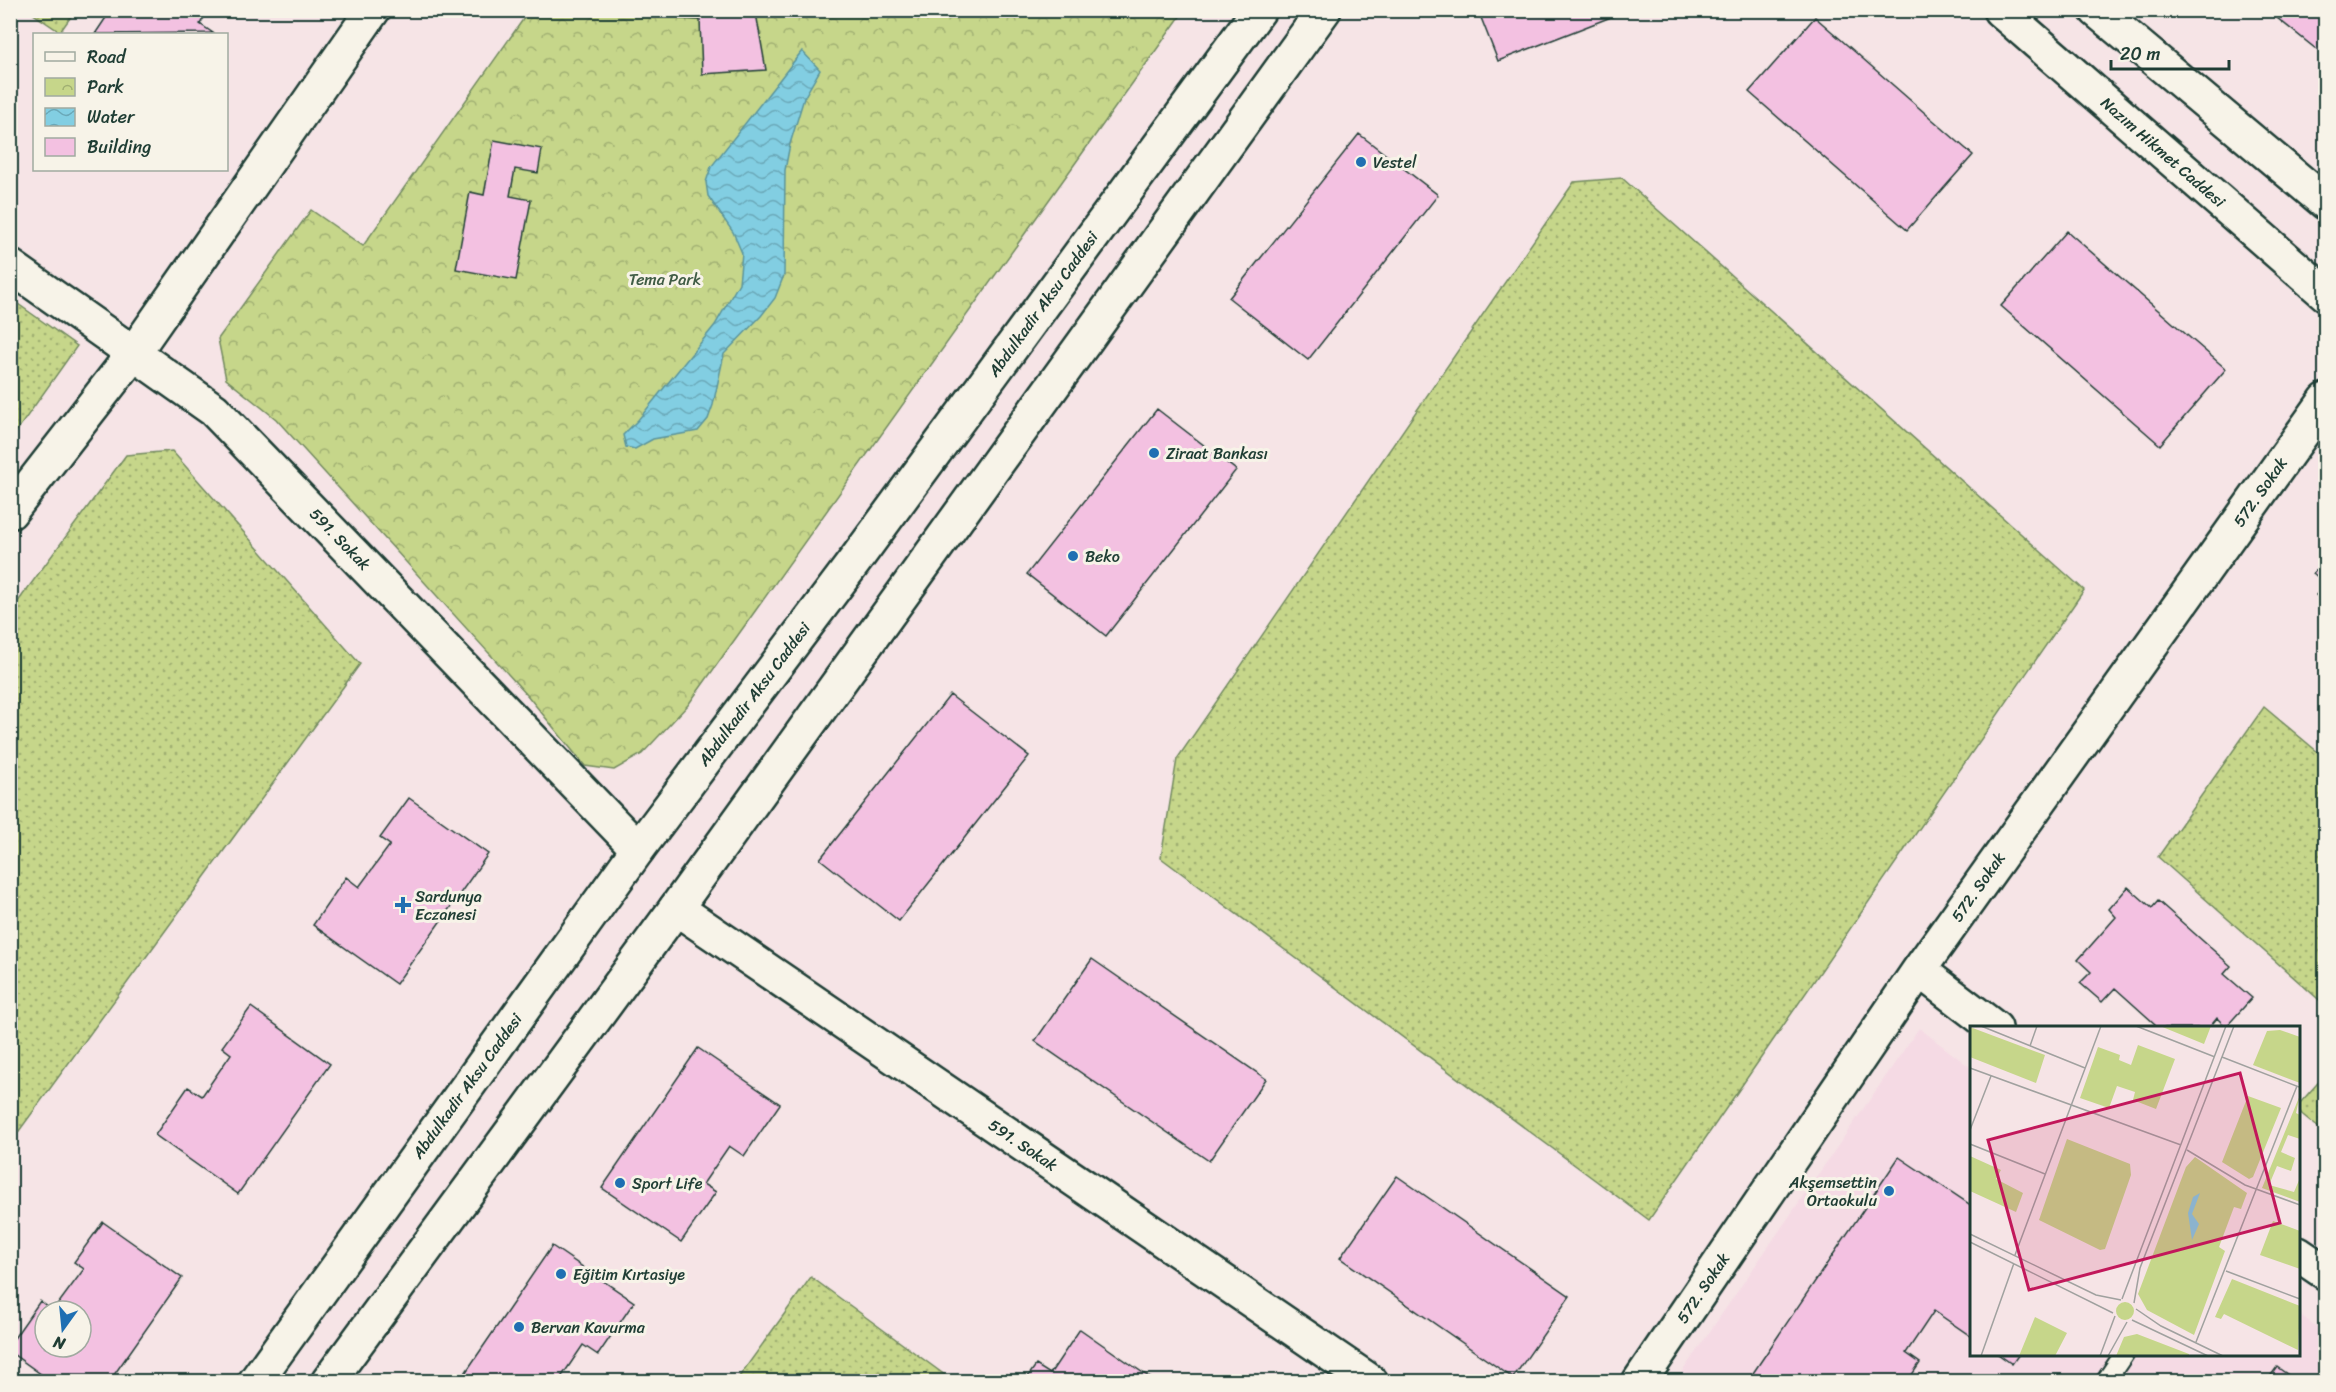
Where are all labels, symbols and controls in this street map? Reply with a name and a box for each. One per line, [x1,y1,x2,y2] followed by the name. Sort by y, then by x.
[33,33,228,171] legend
[2111,33,2230,71] scale bar
[2120,38,2160,70] text: 20 m
[87,41,127,73] text: Road
[87,71,124,103] text: Park
[2094,89,2233,215] street label: Nazım Hikmet Caddesi
[87,101,136,133] text: Water
[87,131,151,163] text: Building
[1373,148,1417,177] place label: Vestel
[1354,155,1368,169] marker: Vestel
[979,224,1106,384] street label: Abdulkadir Aksu Caddesi
[629,265,701,294] park label: Tema Park
[1166,439,1268,468] place label: Ziraat Bankası
[1147,446,1161,460] marker: Ziraat Bankası
[2225,450,2295,533] street label: 572. Sokak
[302,501,378,578] street label: 591. Sokak
[1085,542,1120,571] place label: Beko
[1066,549,1080,563] marker: Beko
[689,615,818,773] street label: Abdulkadir Aksu Caddesi
[1943,845,2013,928] street label: 572. Sokak
[415,882,482,929] place label: Sardunya Eczanesi
[396,898,410,912] marker: Sardunya Eczanesi
[403,1006,530,1166] street label: Abdulkadir Aksu Caddesi
[1970,1026,2300,1356] inset map
[982,1111,1064,1179] street label: 591. Sokak
[1788,1168,1877,1215] place label: Akşemsettin Ortaokulu
[632,1169,703,1198] place label: Sport Life
[613,1176,627,1190] marker: Sport Life
[1882,1184,1896,1198] marker: Akşemsettin Ortaokulu
[1669,1246,1738,1329] street label: 572. Sokak
[573,1260,685,1289] place label: Eğitim Kırtasiye
[554,1267,568,1281] marker: Eğitim Kırtasiye
[33,1299,93,1359] north arrow
[531,1313,646,1342] place label: Bervan Kavurma
[512,1320,526,1334] marker: Bervan Kavurma
[49,1327,69,1359] text: N

